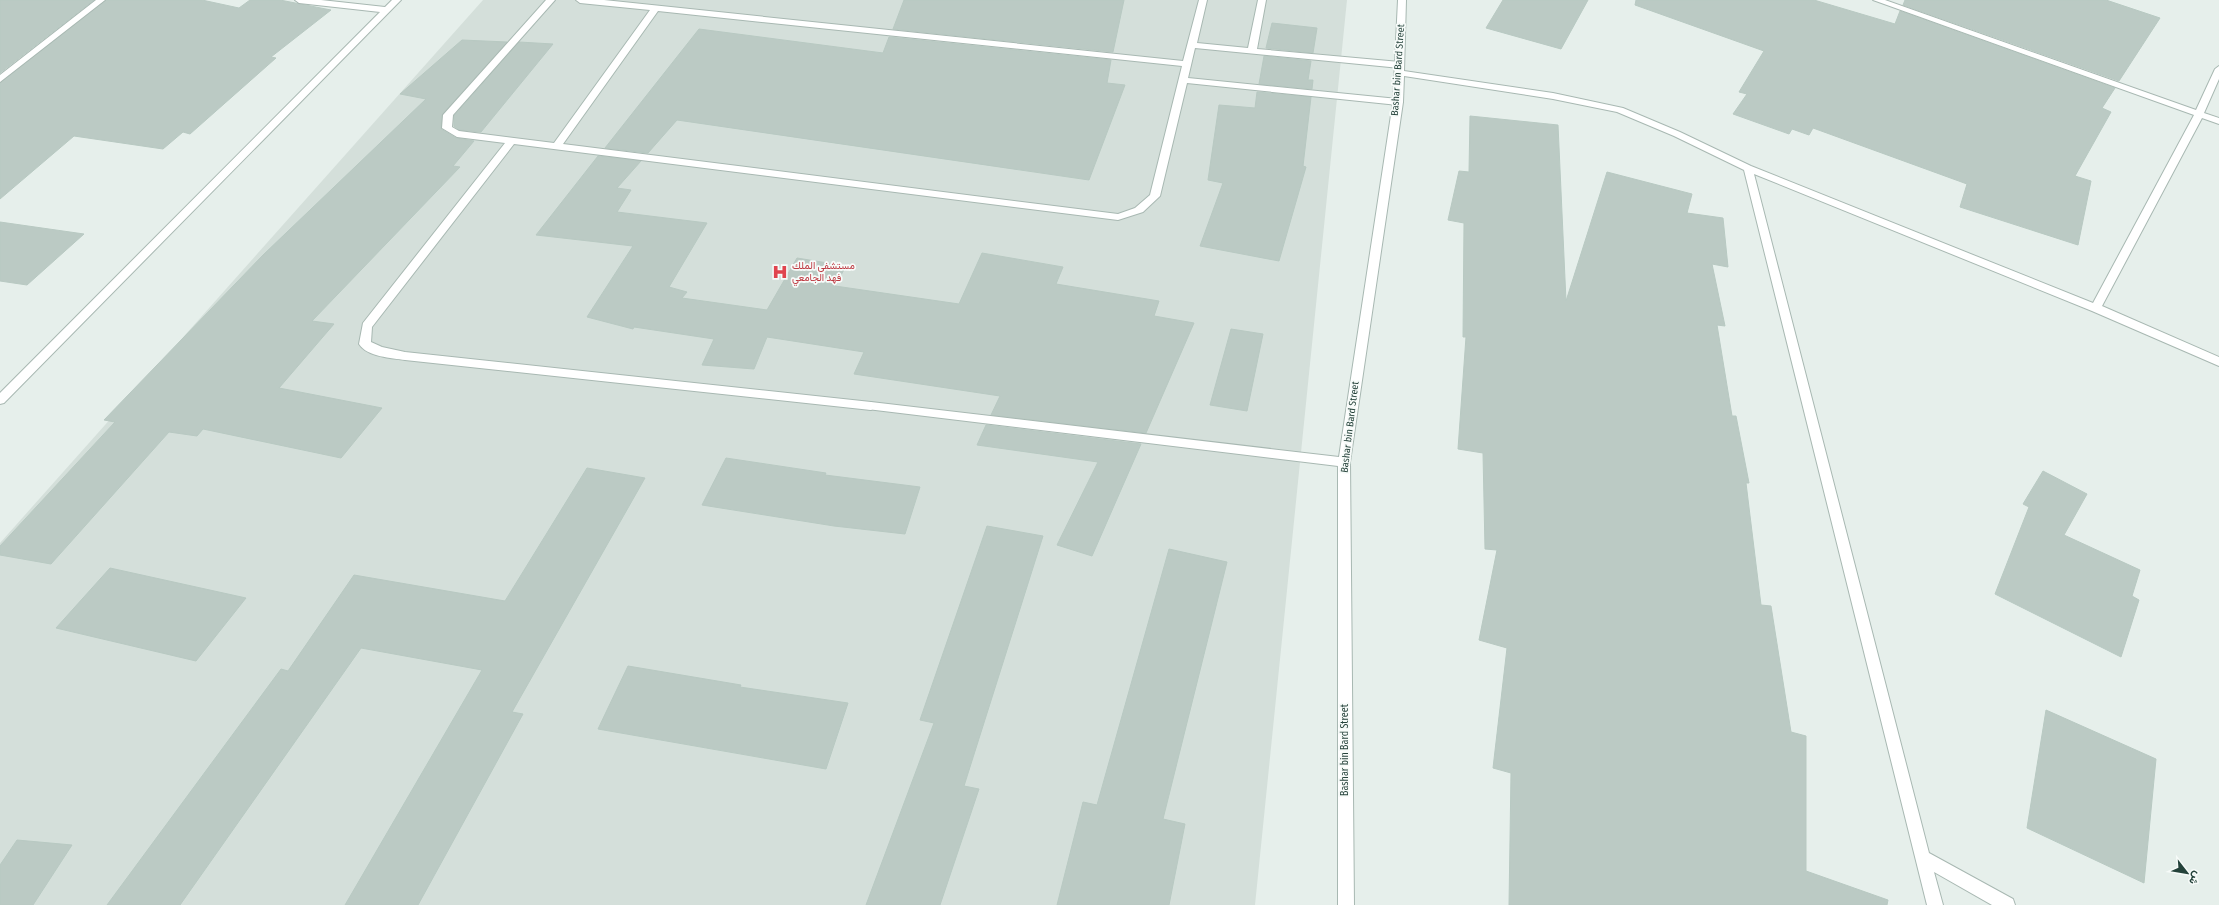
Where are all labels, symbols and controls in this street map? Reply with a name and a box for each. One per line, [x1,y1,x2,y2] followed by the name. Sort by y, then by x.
[1389,23,1407,116] street label: Bashar bin Bard Street
[792,260,855,286] place label: مستشفي الملك فهد الجامعي
[771,263,789,281] hospital icon: مستشفي الملك فهد الجامعي
[1338,380,1362,473] street label: Bashar bin Bard Street
[1339,703,1351,796] street label: Bashar bin Bard Street
[2167,853,2207,893] north arrow
[2186,869,2204,887] text: ش

